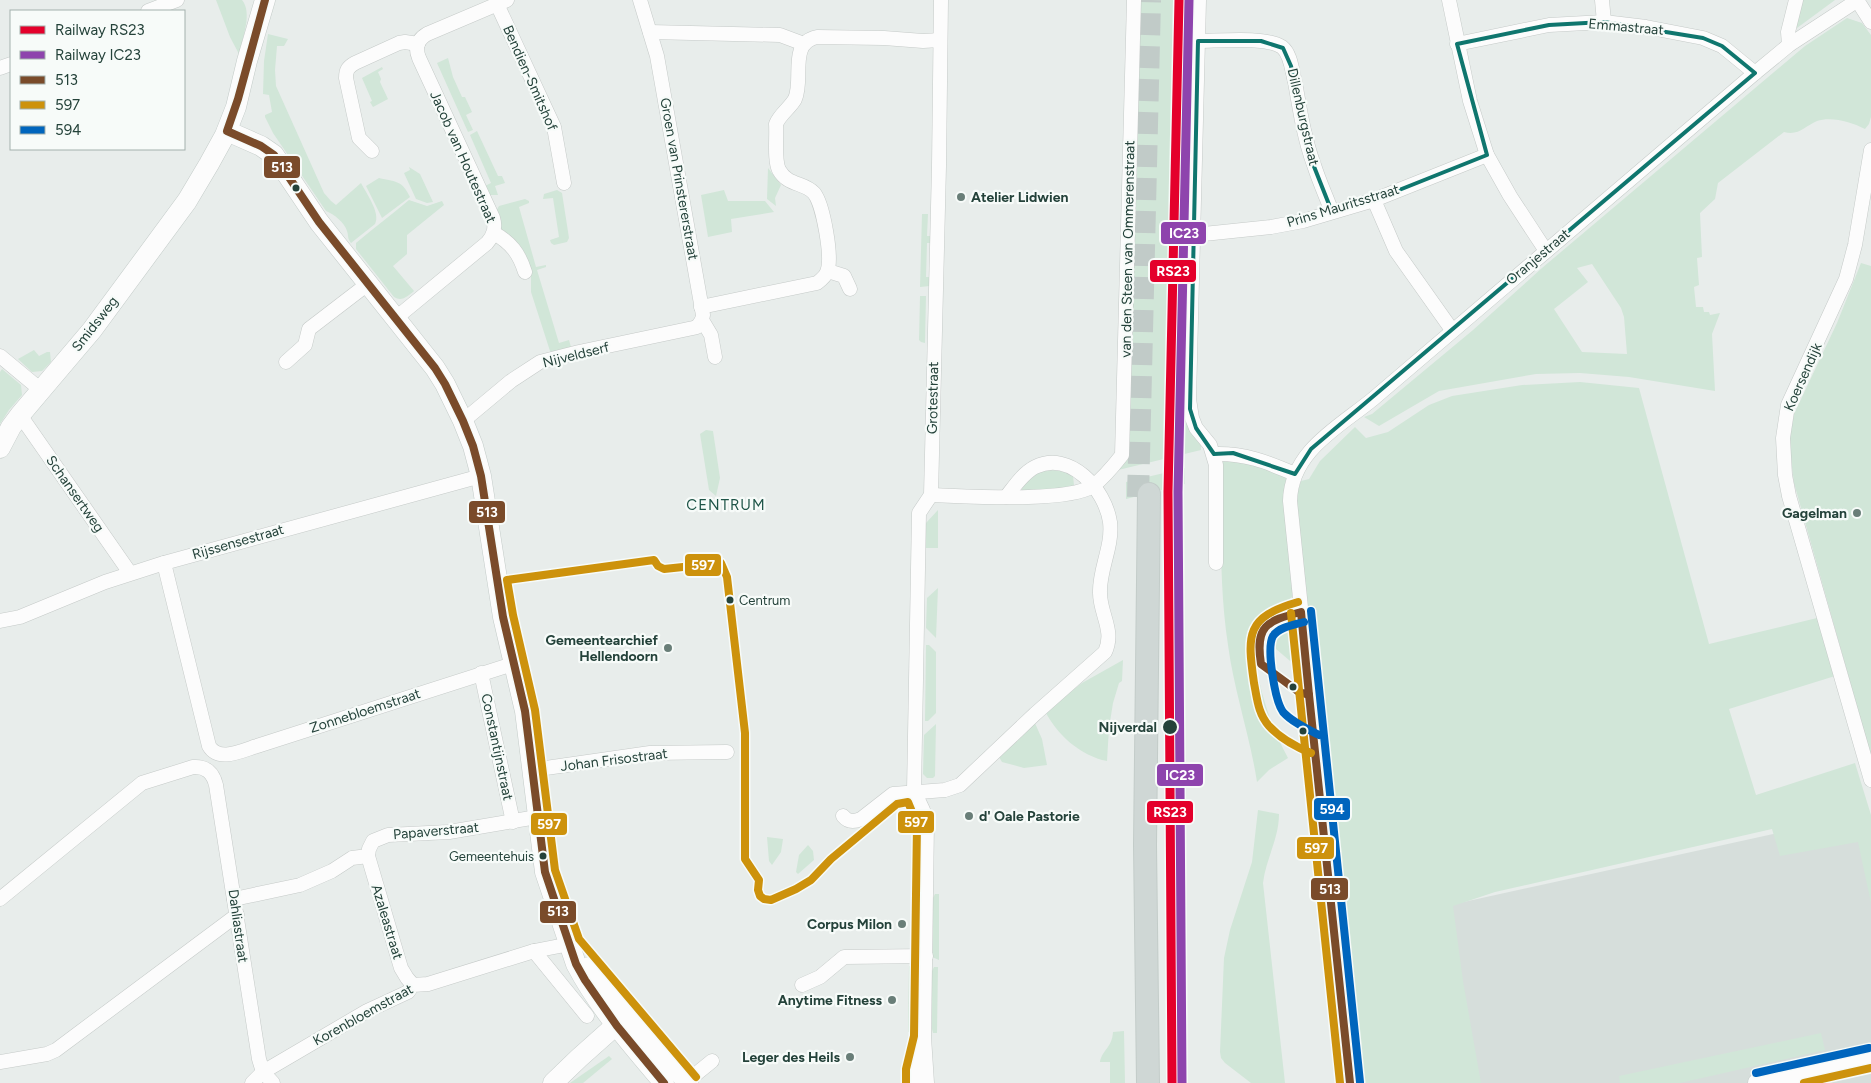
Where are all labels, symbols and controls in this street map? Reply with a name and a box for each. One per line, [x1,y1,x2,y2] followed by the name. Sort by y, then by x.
[10,10,185,150] legend
[1588,15,1664,39] street label: Emmastraat
[55,21,145,39] text: Railway RS23
[499,23,561,134] street label: Bendien-Smitshof
[55,46,141,64] text: Railway IC23
[1284,67,1322,167] street label: Dillenburgstraat
[55,71,78,89] text: 513
[426,88,500,226] street label: Jacob van Houtestraat
[55,96,80,114] text: 597
[656,97,702,261] street label: Groen van Prinstererstraat
[55,121,81,139] text: 594
[1118,140,1138,358] street label: van den Steen van Ommerenstraat
[263,155,301,179] line badge: 513
[271,159,293,176] text: 513
[1285,181,1401,231] street label: Prins Mauritsstraat
[291,183,301,193] unlabelled marker
[971,189,1068,206] place label: Atelier Lidwien
[955,191,967,203] marker: Atelier Lidwien
[1160,221,1207,245] line badge: IC23
[1169,225,1199,242] text: IC23
[1503,225,1573,289] street label: Oranjestraat
[1149,259,1197,283] line badge: RS23
[1156,263,1190,280] text: RS23
[68,293,122,355] street label: Smidsweg
[541,338,612,371] street label: Nijveldserf
[1780,340,1826,414] street label: Koersendijk
[924,362,942,434] street label: Grotestraat
[42,452,108,536] street label: Schansertweg
[686,496,766,514] district label: CENTRUM
[468,500,506,524] line badge: 513
[476,504,498,521] text: 513
[1782,505,1847,522] place label: Gagelman
[1851,507,1863,519] marker: Gagelman
[190,521,286,563] street label: Rijssensestraat
[684,553,722,577] line badge: 597
[691,557,715,574] text: 597
[739,593,790,608] place label: Centrum
[725,595,735,605] marker: Centrum
[546,632,658,665] place label: Gemeentearchief Hellendoorn
[662,642,674,654] marker: Gemeentearchief Hellendoorn
[1288,682,1298,692] unlabelled marker
[307,685,423,737] street label: Zonnebloemstraat
[477,692,517,802] street label: Constantijnstraat
[1161,718,1179,736] marker: Nijverdal
[1099,719,1157,736] place label: Nijverdal
[1298,726,1308,736] unlabelled marker
[559,745,669,775] street label: Johan Frisostraat
[1156,763,1204,787] line badge: IC23
[1165,767,1195,784] text: IC23
[1313,797,1351,821] line badge: 594
[1146,800,1194,824] line badge: RS23
[1319,801,1345,818] text: 594
[1153,804,1187,821] text: RS23
[979,808,1080,825] place label: d' Oale Pastorie
[897,810,935,834] line badge: 597
[963,810,975,822] marker: d' Oale Pastorie
[530,812,568,836] line badge: 597
[904,814,928,831] text: 597
[537,816,561,833] text: 597
[392,819,480,843] street label: Papaverstraat
[1296,836,1335,860] line badge: 597
[1304,840,1328,857] text: 597
[449,849,534,864] place label: Gemeentehuis
[538,851,548,861] marker: Gemeentehuis
[1310,877,1349,901] line badge: 513
[1319,881,1341,898] text: 513
[368,882,406,962] street label: Azaleastraat
[224,888,252,964] street label: Dahliastraat
[539,900,577,924] line badge: 513
[547,903,569,920] text: 513
[807,916,892,933] place label: Corpus Milon
[896,918,908,930] marker: Corpus Milon
[310,980,416,1050] street label: Korenbloemstraat
[778,992,882,1009] place label: Anytime Fitness
[886,994,898,1006] marker: Anytime Fitness
[742,1049,840,1066] place label: Leger des Heils
[844,1051,856,1063] marker: Leger des Heils

